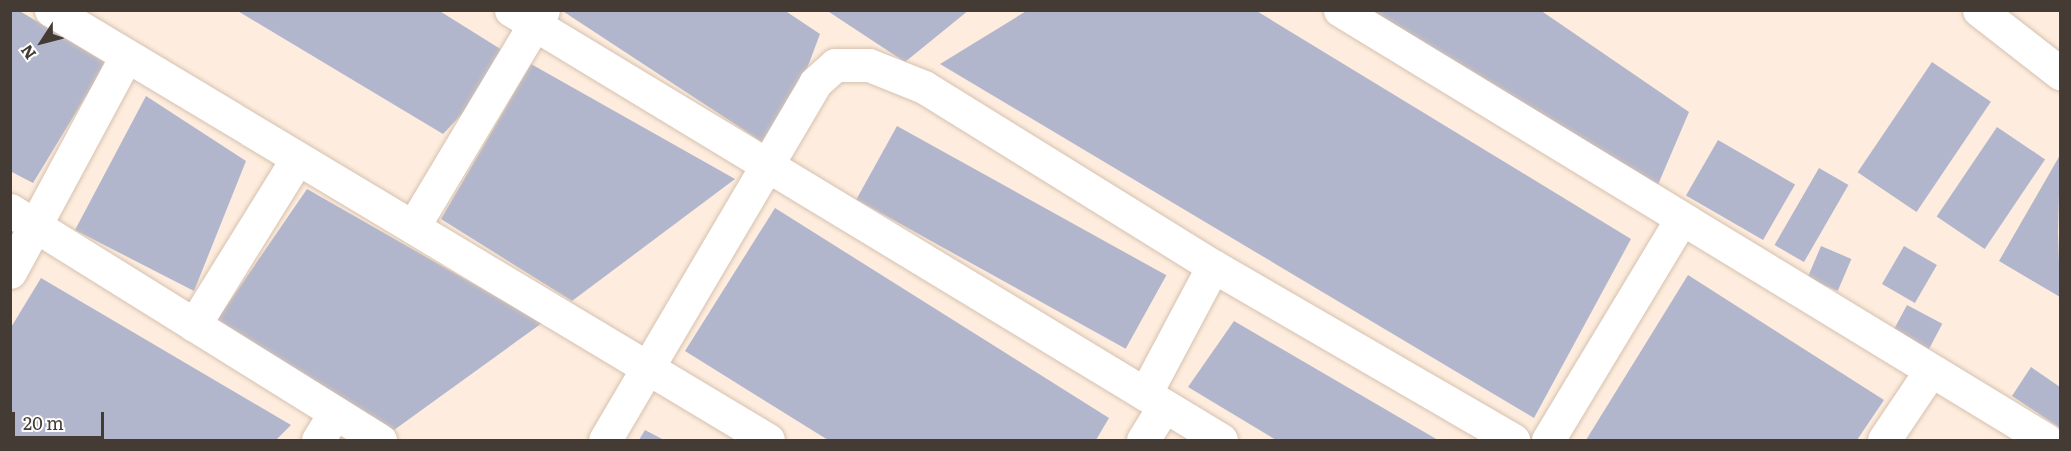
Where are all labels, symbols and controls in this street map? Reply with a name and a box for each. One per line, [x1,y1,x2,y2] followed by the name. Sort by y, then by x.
[12,12,72,72] north arrow
[14,40,41,65] text: N
[15,400,106,438] scale bar
[23,409,64,436] text: 20 m

